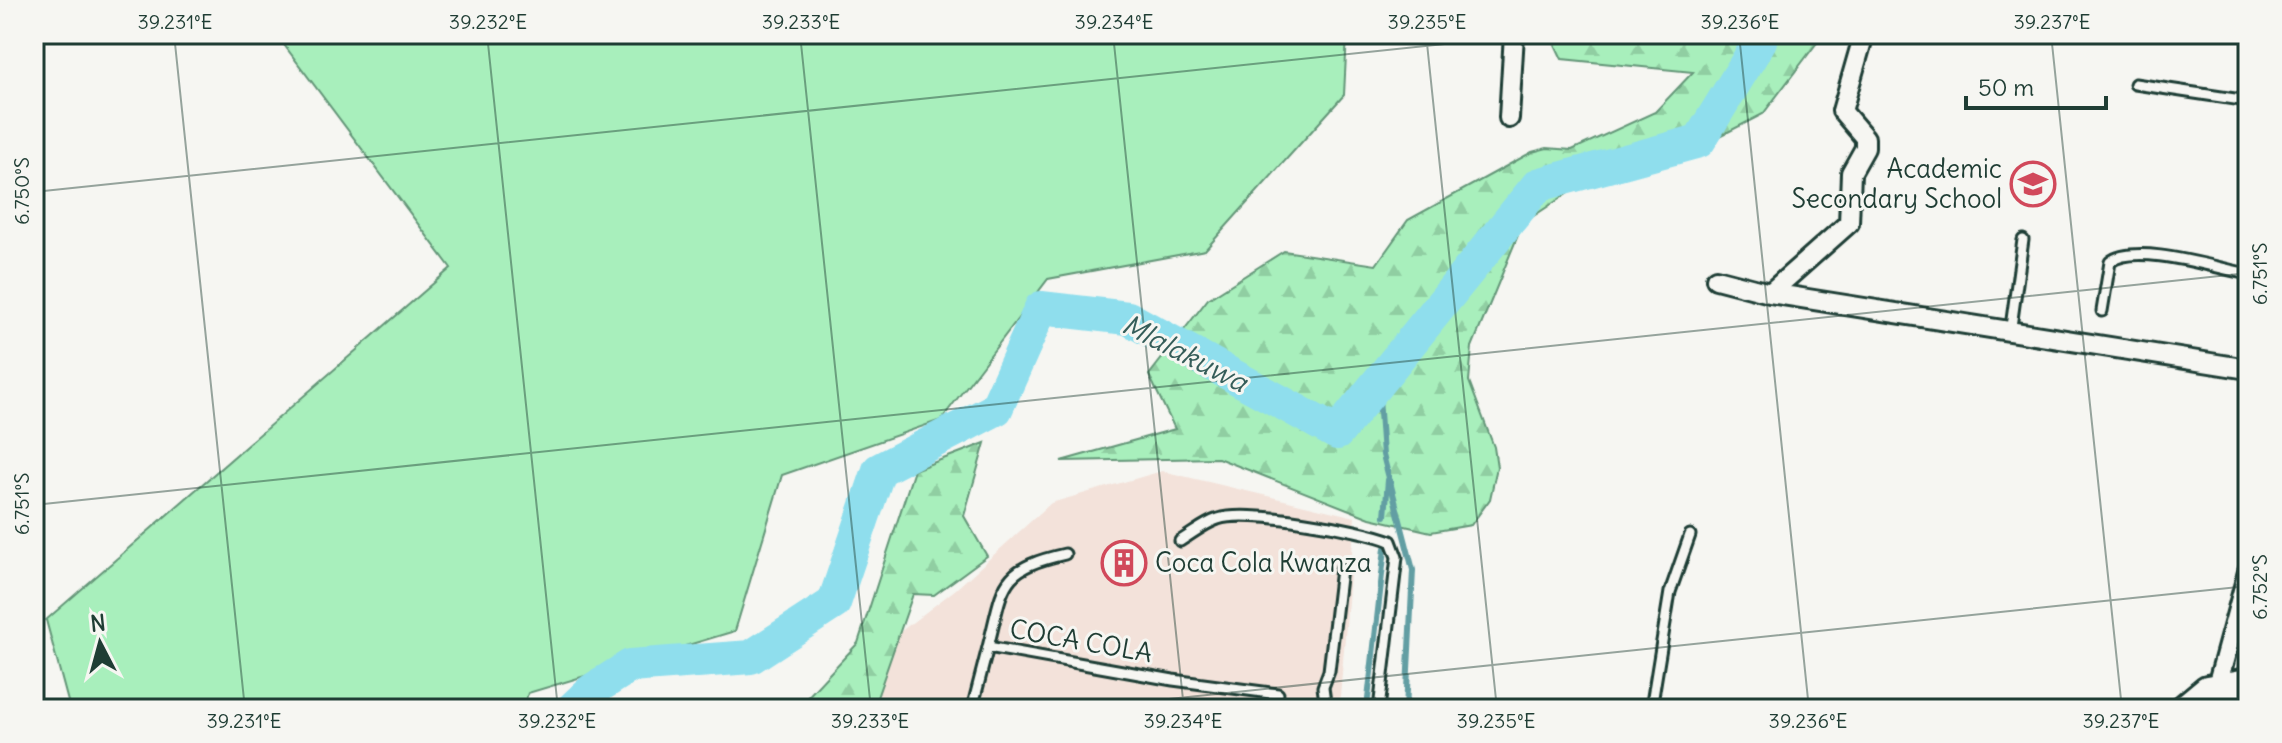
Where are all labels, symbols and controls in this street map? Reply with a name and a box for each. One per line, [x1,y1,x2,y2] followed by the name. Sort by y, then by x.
[137,9,213,34] text: 39.231°E
[449,9,527,34] text: 39.232°E
[762,9,840,34] text: 39.233°E
[1075,9,1153,34] text: 39.234°E
[1388,9,1466,34] text: 39.235°E
[1701,9,1779,34] text: 39.236°E
[2013,9,2091,34] text: 39.237°E
[1966,60,2106,110] scale bar
[1978,72,2034,102] text: 50 m
[1791,152,2002,215] place label: Academic Secondary School
[9,157,34,225] text: 6.750°S
[2009,160,2057,208] school or university icon: Academic Secondary School
[2247,243,2272,305] text: 6.751°S
[1116,306,1255,401] water label: Mlalakuwa
[9,473,34,535] text: 6.751°S
[1100,539,1148,587] building icon: Coca Cola Kwanza
[1155,546,1372,579] place label: Coca Cola Kwanza
[2247,554,2272,620] text: 6.752°S
[60,603,140,683] north arrow
[89,608,107,638] text: N
[1007,612,1155,669] street label: COCA COLA
[206,708,282,733] text: 39.231°E
[518,708,596,733] text: 39.232°E
[831,708,909,733] text: 39.233°E
[1144,708,1222,733] text: 39.234°E
[1457,708,1535,733] text: 39.235°E
[1769,708,1847,733] text: 39.236°E
[2082,708,2160,733] text: 39.237°E

